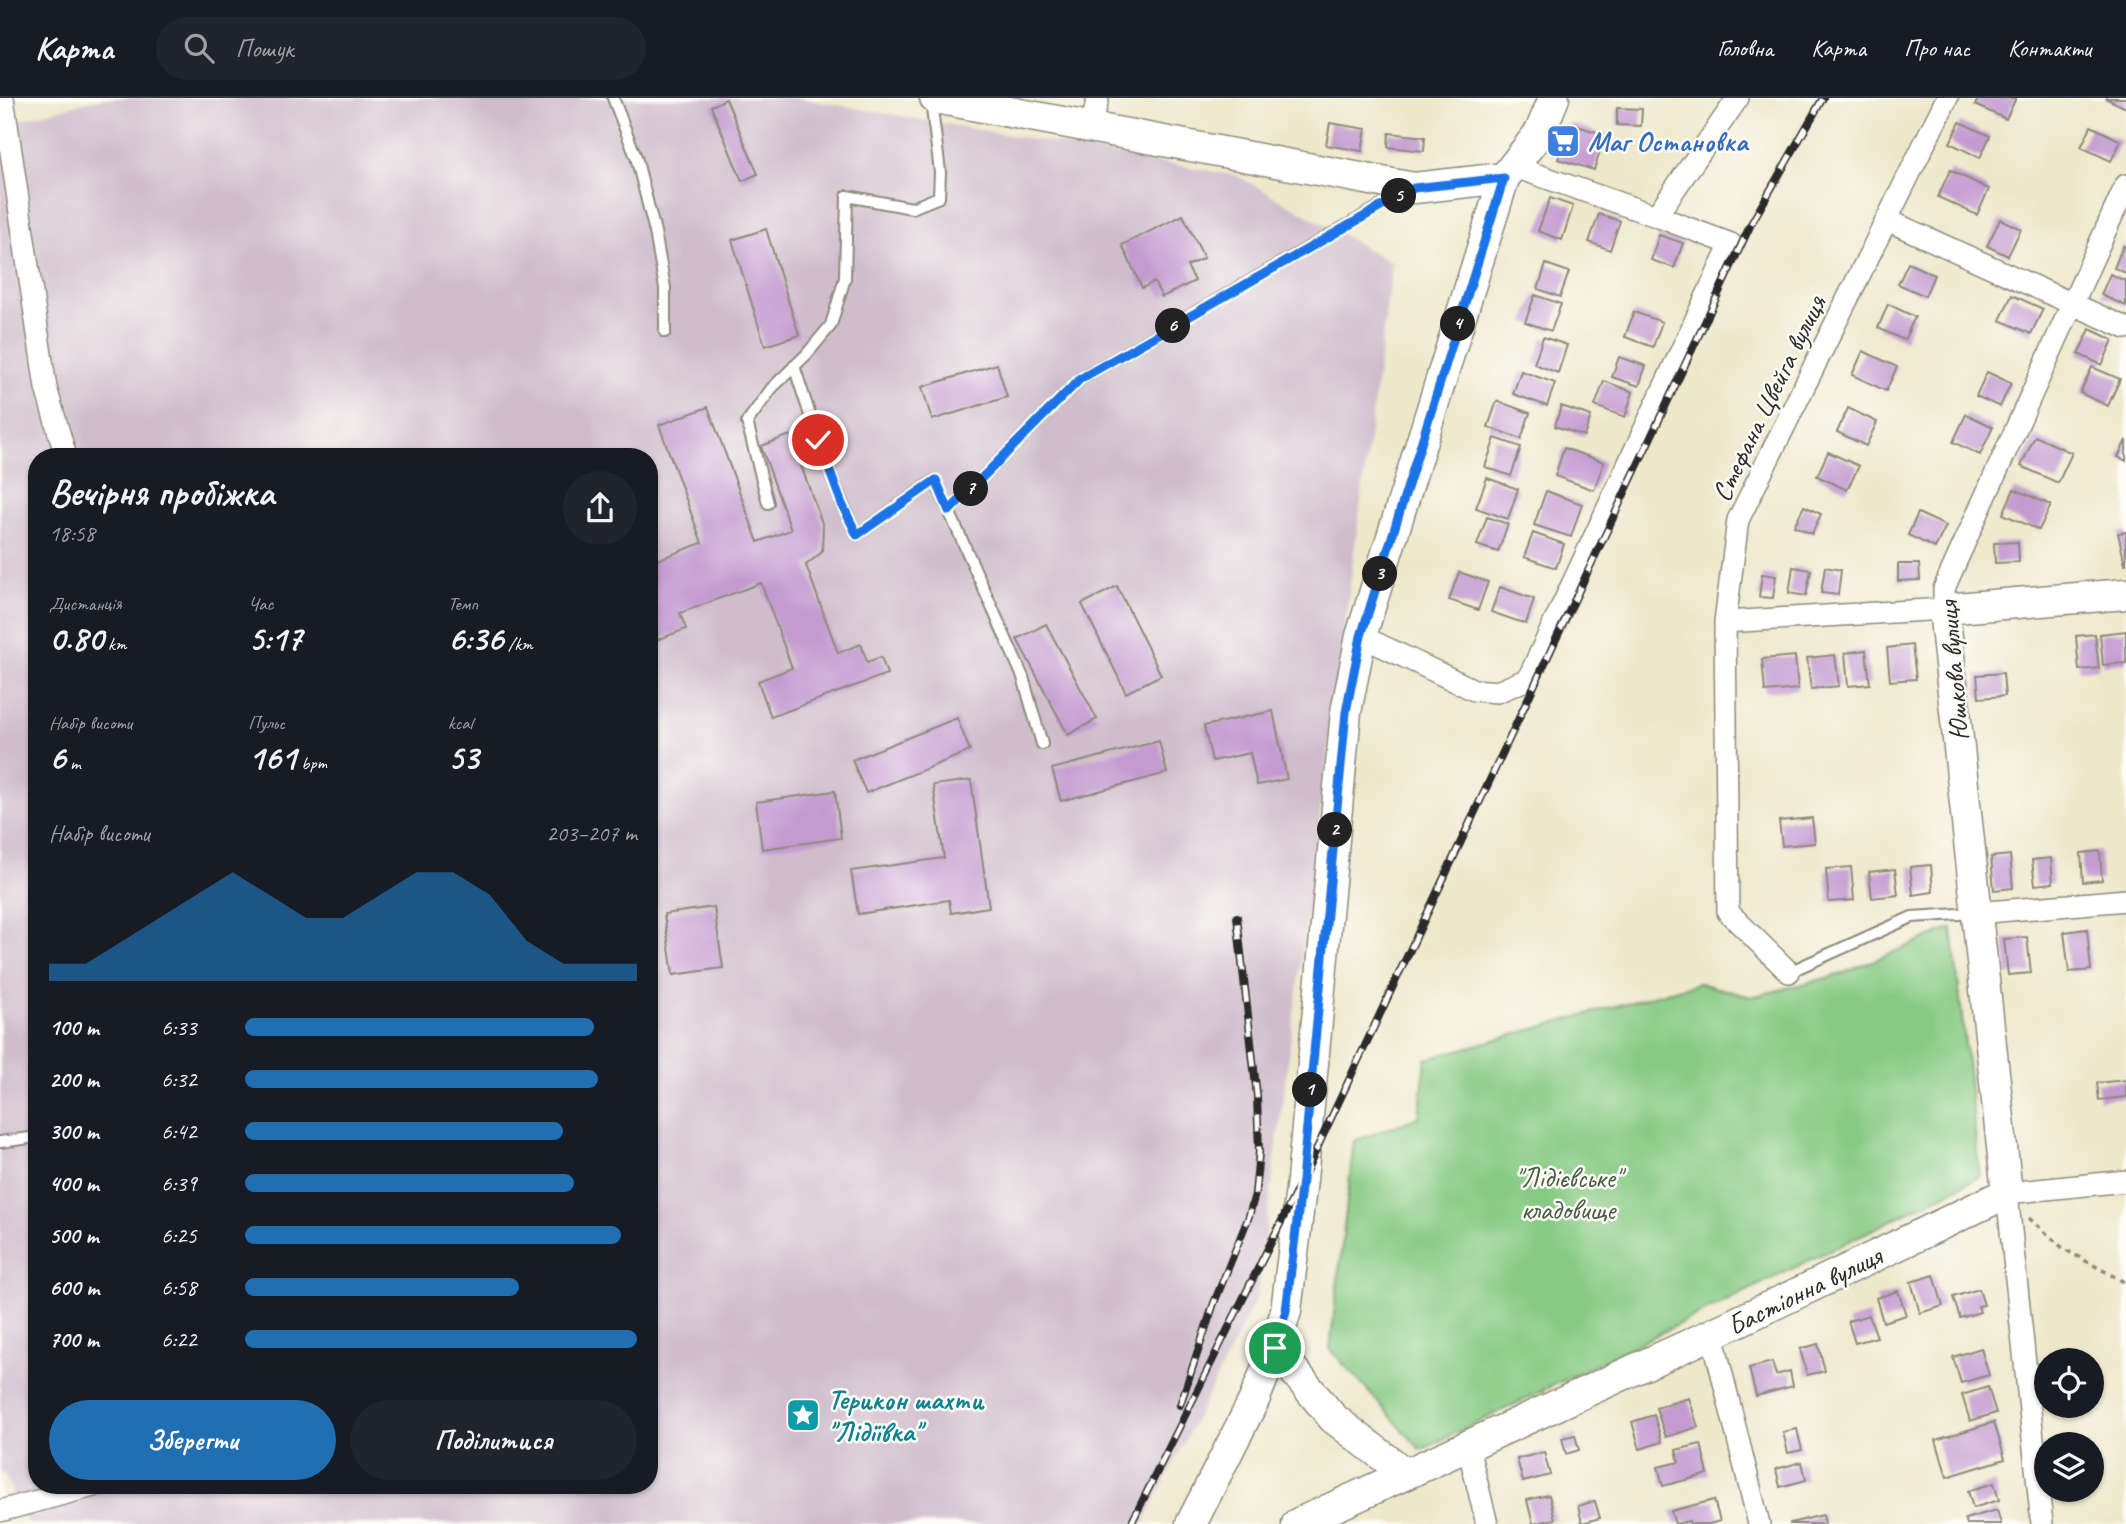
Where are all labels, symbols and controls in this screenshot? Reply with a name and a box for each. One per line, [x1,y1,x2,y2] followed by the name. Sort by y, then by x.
[156,17,646,80] search box
[35,27,114,69] text: Карта
[180,29,218,67] icon: search
[236,32,294,65] text: Пошук
[1717,33,1773,63] text: Головна
[1811,33,1866,63] text: Карта
[1904,33,1970,63] text: Про нас
[2008,33,2091,63] text: Контакти
[1544,122,1582,160] supermarket icon: Маг Остановка
[1588,124,1750,159] place label: Маг Остановка
[1382,178,1416,214] pin: 5
[1394,183,1403,207] text: 5
[1703,289,1834,507] street label: Стефана Цвейга вулиця
[1440,306,1476,342] pin: 4
[1156,308,1190,344] pin: 6
[1453,311,1462,335] text: 4
[1168,313,1177,337] text: 6
[788,410,848,470] pin
[799,421,837,459] icon: check
[49,469,274,516] text: Вечірня пробіжка
[563,471,637,545] button: share
[954,472,988,506] pin: 7
[966,476,975,500] text: 7
[49,519,95,548] text: 18:58
[1362,556,1398,592] pin: 3
[1375,561,1384,585] text: 3
[49,592,122,616] text: Дистанція
[248,592,273,616] text: Час
[448,592,478,616] text: Темп
[1930,597,1977,742] street label: Юшкова вулиця
[49,616,103,661] text: 0.80
[248,616,302,661] text: 5:17
[448,616,503,661] text: 6:36
[103,632,126,656] text: km
[503,632,533,656] text: /km
[49,711,132,735] text: Набір висоти
[248,711,285,735] text: Пульс
[448,711,473,735] text: kcal
[49,735,66,780] text: 6
[248,735,296,780] text: 161
[448,735,479,780] text: 53
[66,751,81,775] text: m
[296,751,327,775] text: bpm
[1318,812,1352,848] pin: 2
[1330,817,1339,841] text: 2
[49,819,149,848] text: Набір висоти
[546,819,637,848] text: 203–207 m
[49,1013,99,1042] text: 100 m
[161,1013,197,1042] text: 6:33
[49,1065,99,1094] text: 200 m
[161,1065,197,1094] text: 6:32
[1292,1072,1328,1108] pin: 1
[1305,1077,1314,1101] text: 1
[49,1117,99,1146] text: 300 m
[161,1117,197,1146] text: 6:42
[1515,1160,1627,1227] park label: "Лідієвське" кладовище
[49,1169,99,1198] text: 400 m
[161,1169,197,1198] text: 6:39
[49,1221,98,1250] text: 500 m
[161,1221,197,1250] text: 6:25
[1721,1237,1889,1343] street label: Бастіонна вулиця
[49,1273,99,1302] text: 600 m
[161,1273,197,1302] text: 6:58
[1245,1318,1305,1378] pin
[49,1325,99,1354] text: 700 m
[161,1325,197,1354] text: 6:22
[1256,1329,1294,1367] icon: arrive
[2034,1348,2104,1502] map controls
[2034,1348,2104,1418] button: locate
[828,1382,985,1449] place label: Терикон шахти "Лідіївка"
[784,1396,822,1434] place icon: Терикон шахти "Лідіївка"
[49,1400,336,1480] button: Зберегти
[350,1400,637,1480] button: Поділитися
[2034,1432,2104,1502] button: layers

